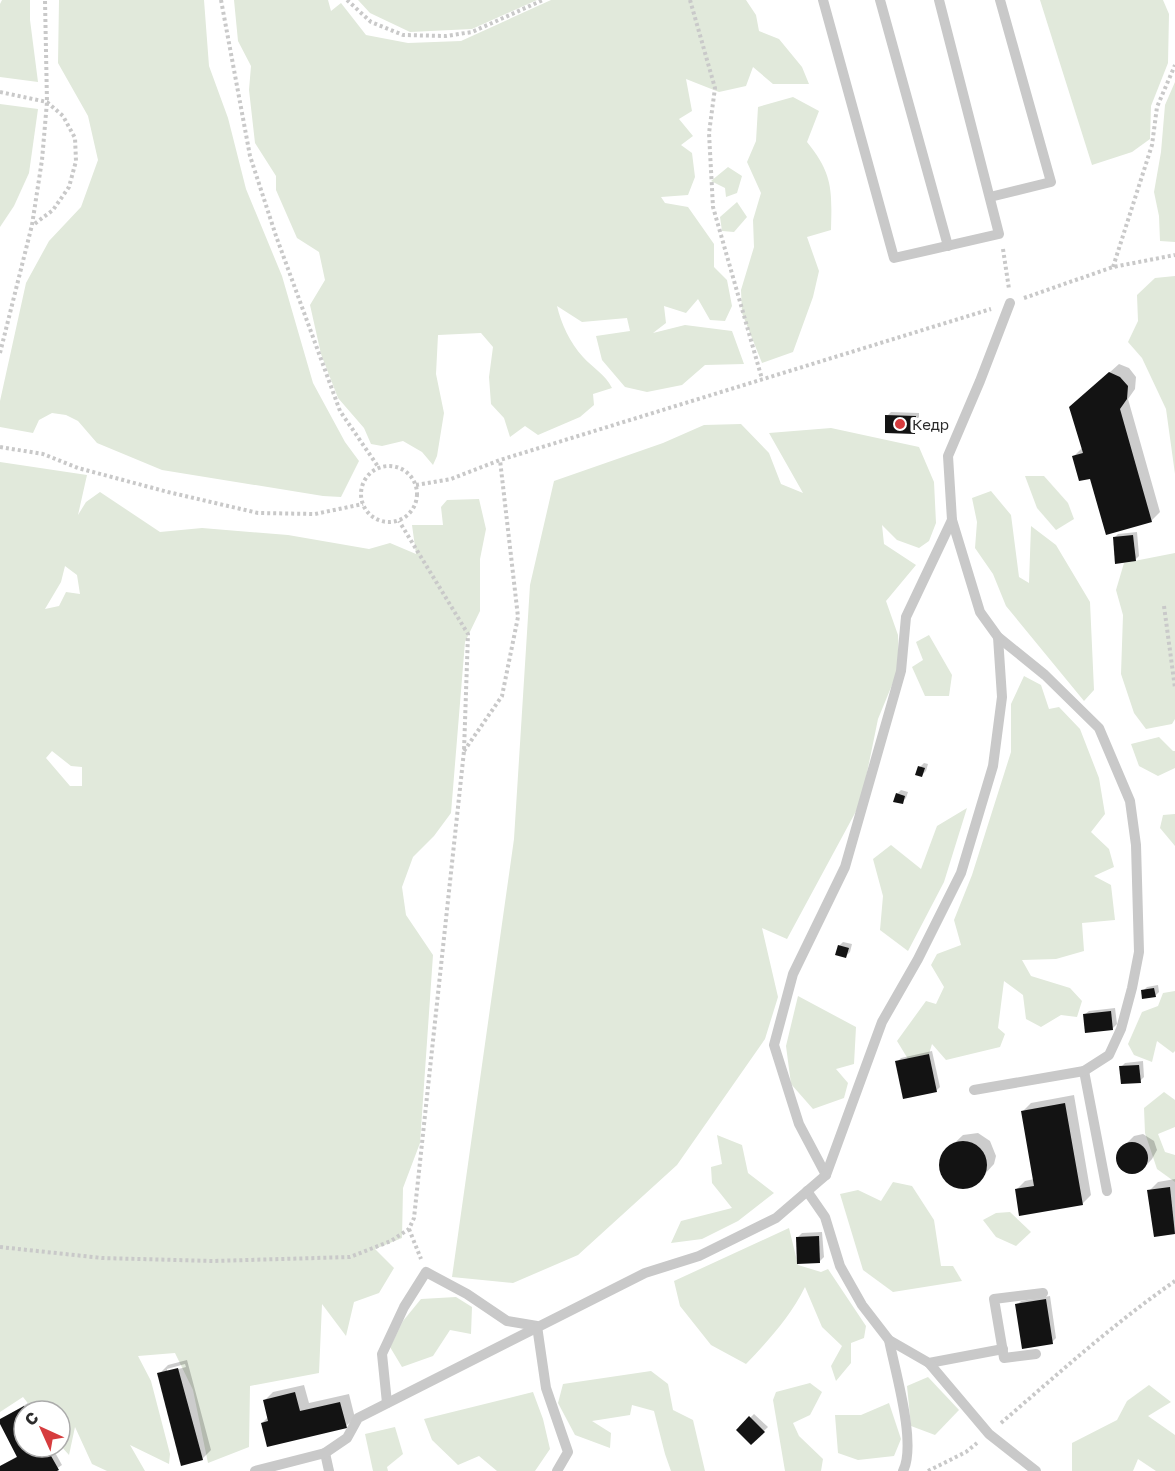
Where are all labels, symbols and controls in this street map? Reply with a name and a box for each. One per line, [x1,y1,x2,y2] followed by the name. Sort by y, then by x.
[912,415,949,433] place label: Кедр
[893,417,907,431] marker: Кедр
[12,1399,72,1459] north arrow
[20,1407,42,1429] text: С

